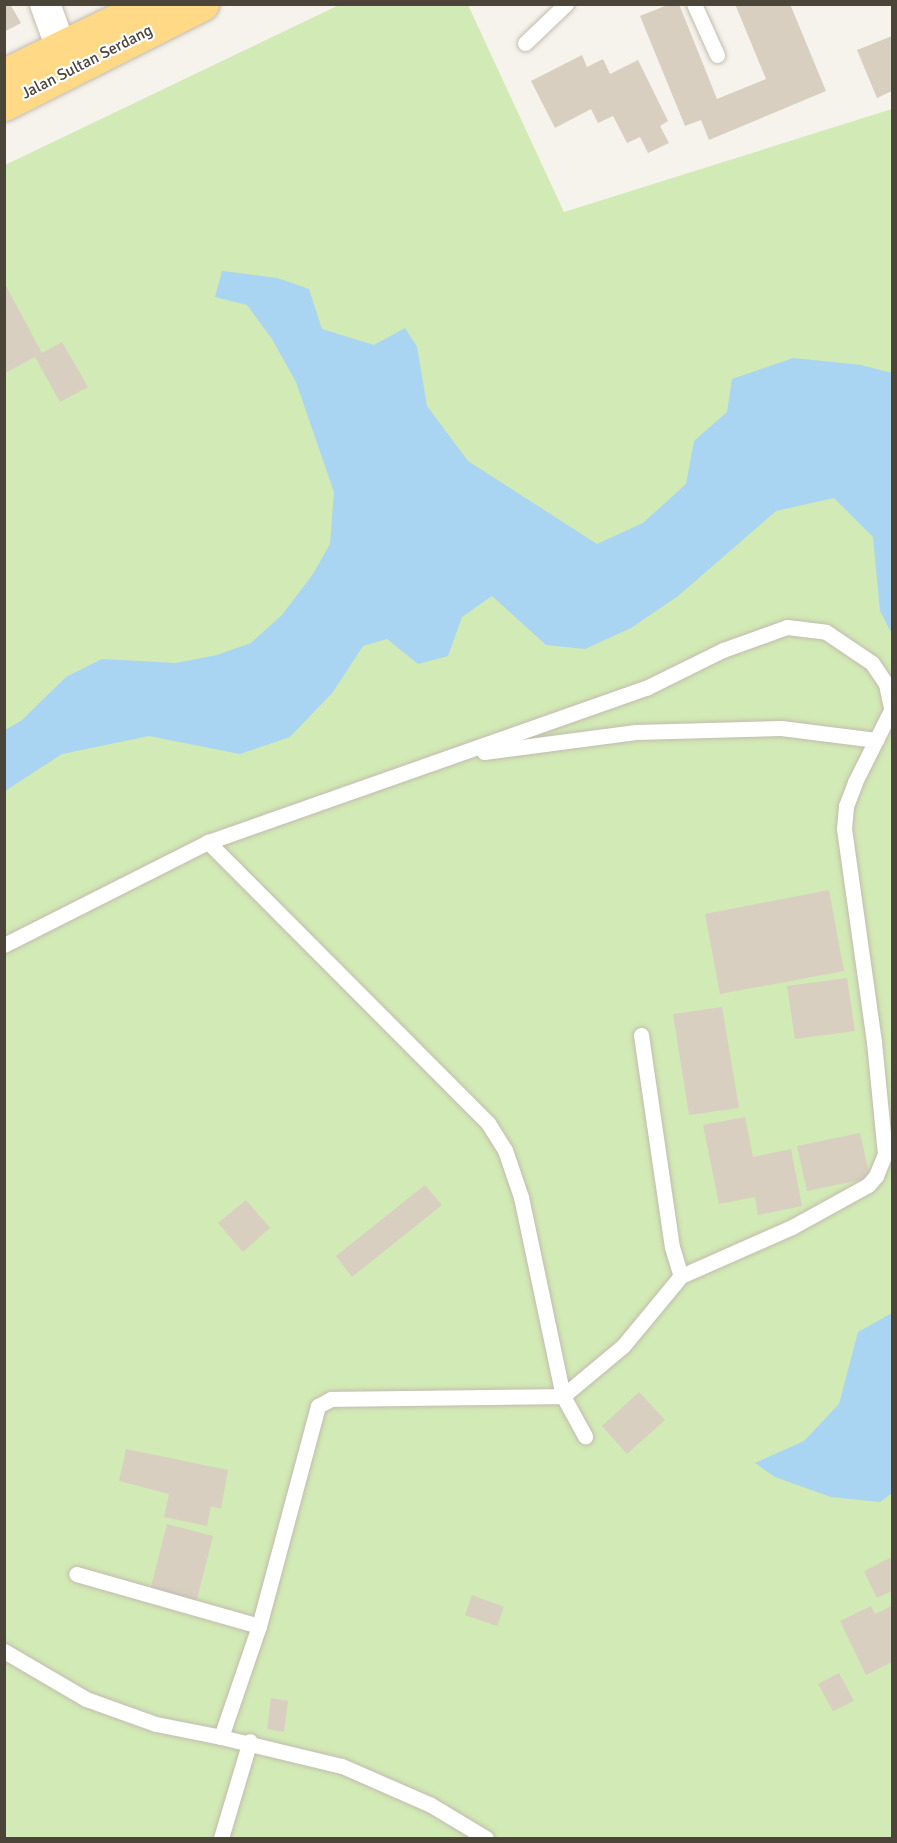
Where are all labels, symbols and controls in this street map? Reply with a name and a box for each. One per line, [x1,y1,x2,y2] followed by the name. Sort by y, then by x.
[18,21,156,103] street label: Jalan Sultan Serdang

